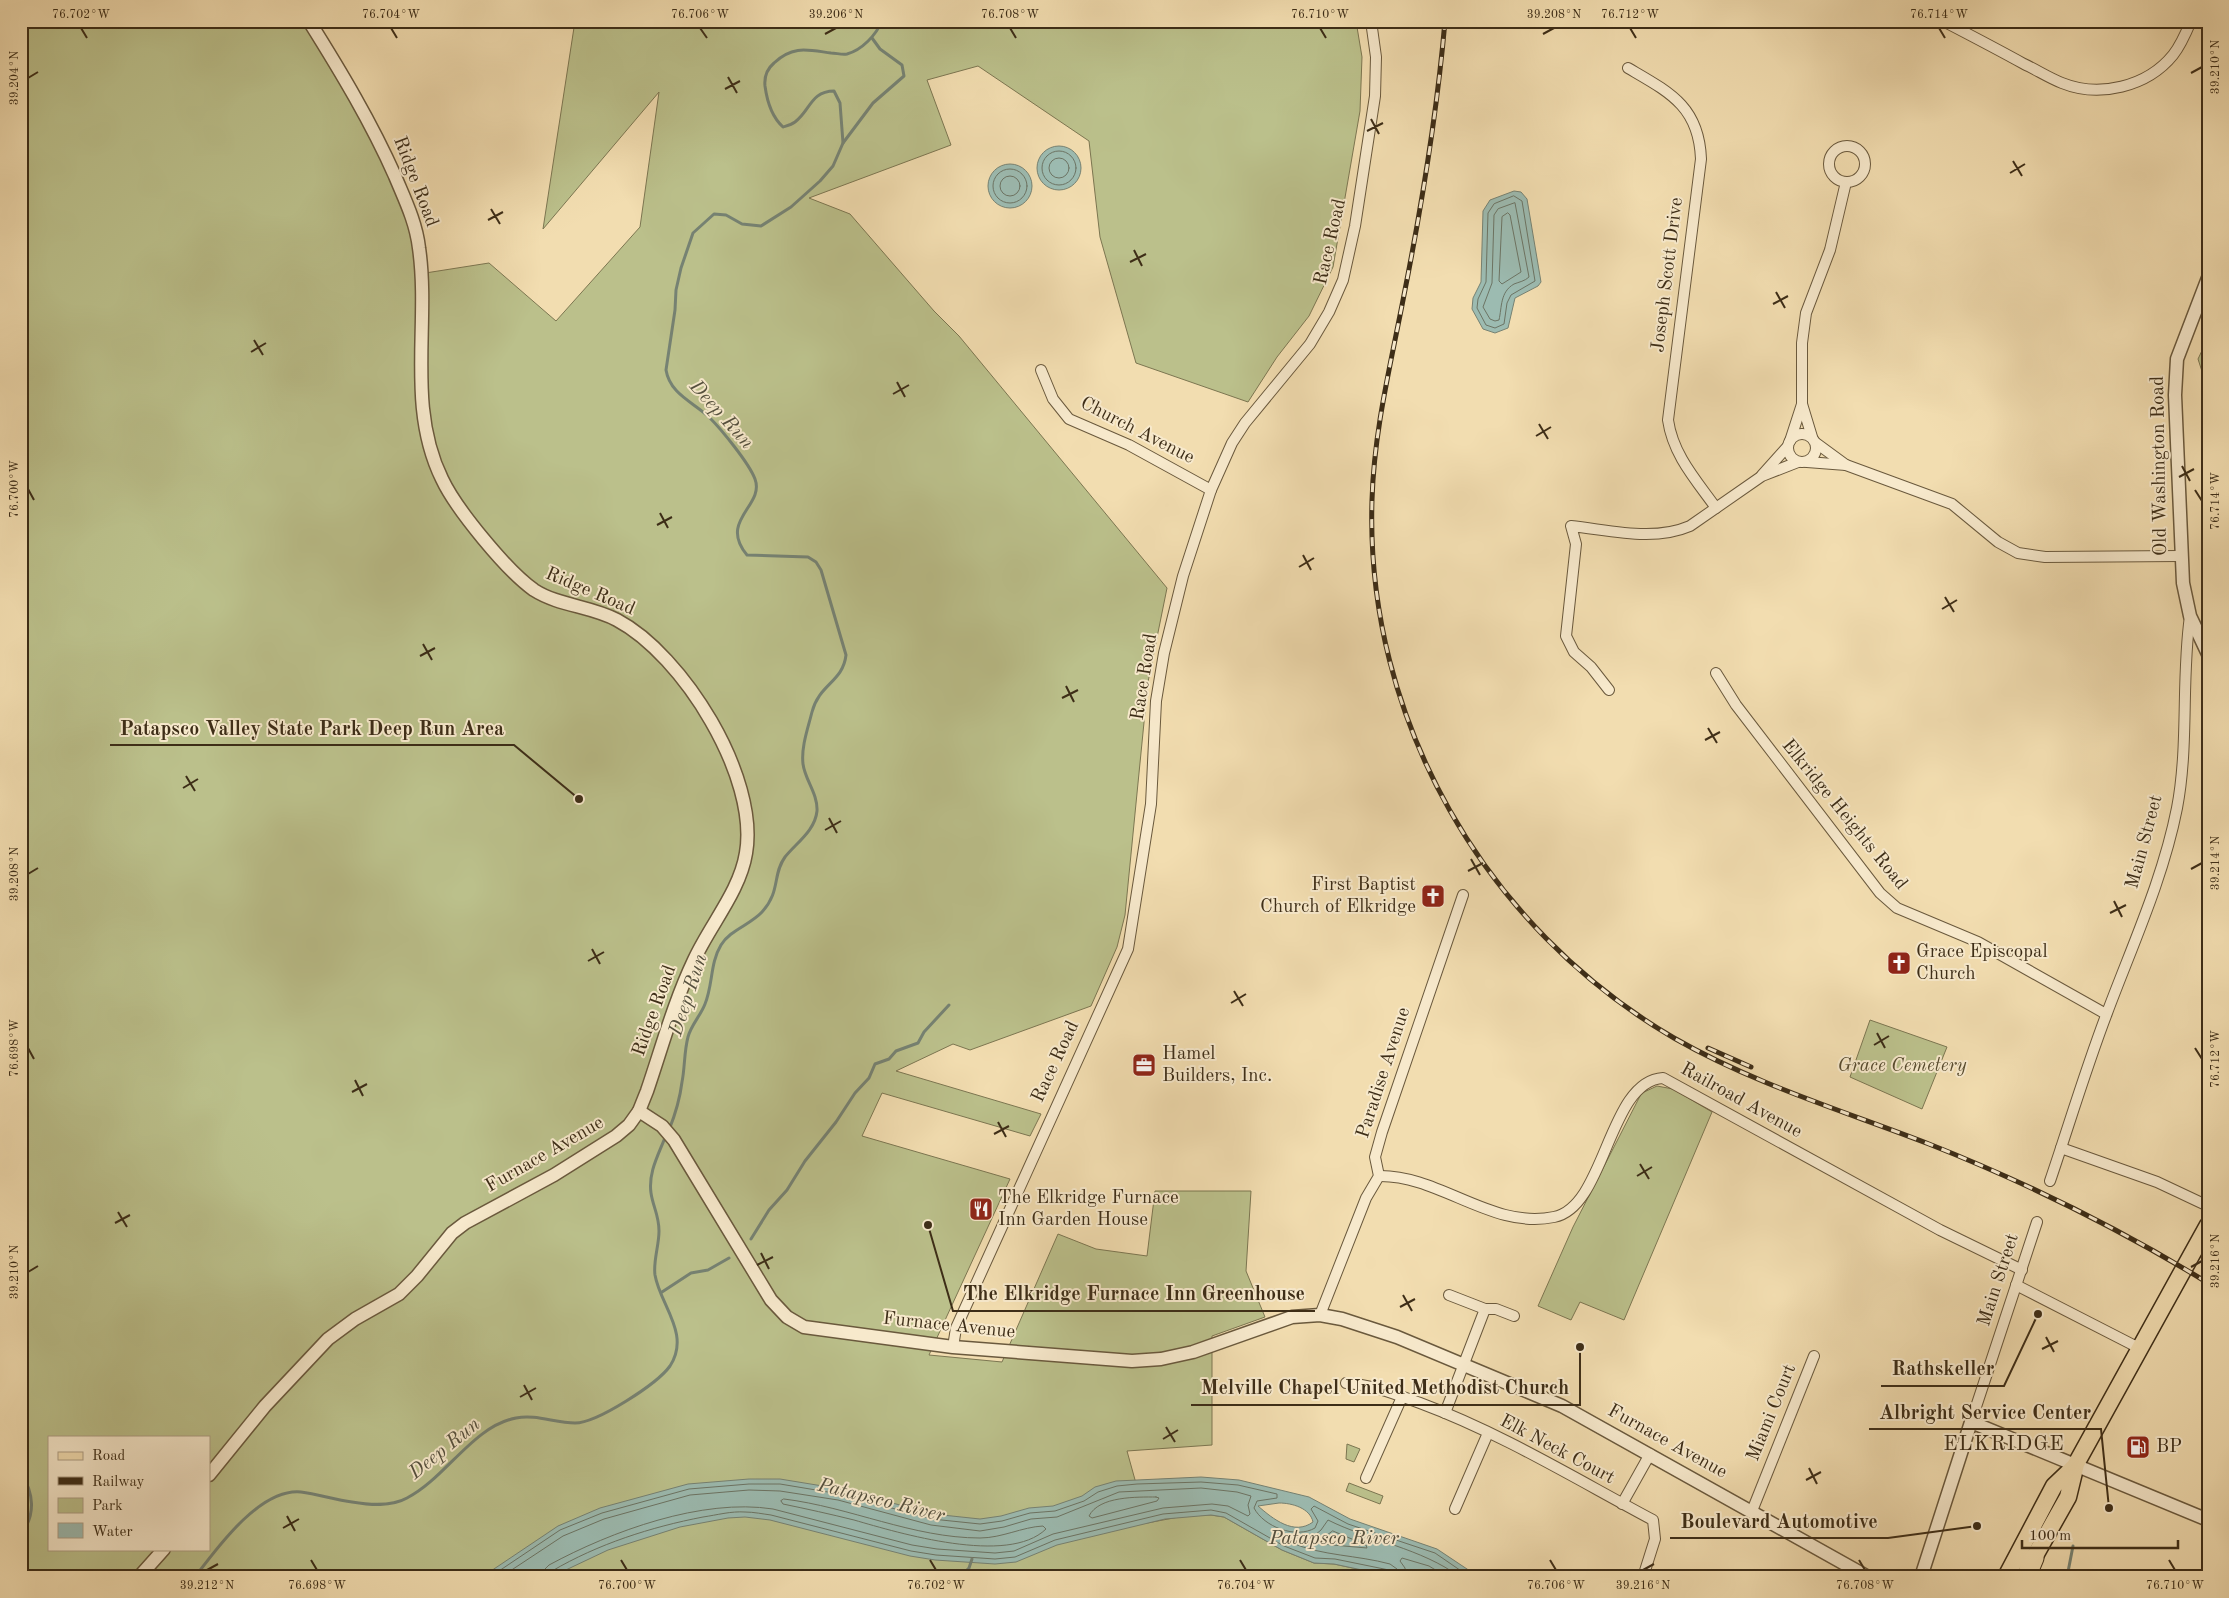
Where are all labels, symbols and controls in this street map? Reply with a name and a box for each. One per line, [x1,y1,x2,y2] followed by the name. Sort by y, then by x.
[52,9,110,21] text: 76.702°W
[362,9,420,21] text: 76.704°W
[671,9,729,21] text: 76.706°W
[809,9,863,21] text: 39.206°N
[981,9,1039,21] text: 76.708°W
[1291,9,1349,21] text: 76.710°W
[1527,9,1581,21] text: 39.208°N
[1601,9,1659,21] text: 76.712°W
[1910,9,1968,21] text: 76.714°W
[2210,40,2222,94] text: 39.210°N
[9,51,21,105] text: 39.204°N
[389,134,441,230] street label: Ridge Road
[1649,196,1687,354] street label: Joseph Scott Drive
[1312,197,1350,287] street label: Race Road
[684,376,757,453] water label: Deep Run
[2149,376,2171,556] street label: Old Washington Road
[1077,394,1197,468] street label: Church Avenue
[9,460,21,518] text: 76.700°W
[2210,472,2222,530] text: 76.714°W
[542,565,638,619] street label: Ridge Road
[1129,632,1161,722] street label: Race Road
[110,710,514,745] callout: Patapsco Valley State Park Deep Run Area
[120,720,504,740] text: Patapsco Valley State Park Deep Run Area
[1778,736,1910,894] street label: Elkridge Heights Road
[2123,793,2167,891] street label: Main Street
[2210,836,2222,890] text: 39.214°N
[9,847,21,901] text: 39.208°N
[1260,876,1416,917] place label: First Baptist Church of Elkridge
[1420,883,1446,909] church icon: First Baptist Church of Elkridge
[1916,943,2048,984] place label: Grace Episcopal Church
[1886,950,1912,976] church icon: Grace Episcopal Church
[666,951,712,1040] water label: Deep Run
[630,963,680,1059] street label: Ridge Road
[1354,1005,1414,1141] street label: Paradise Avenue
[1029,1018,1083,1106] street label: Race Road
[9,1019,21,1077] text: 76.698°W
[2210,1030,2222,1088] text: 76.712°W
[1162,1045,1272,1086] place label: Hamel Builders, Inc.
[1131,1052,1157,1078] office icon: Hamel Builders, Inc.
[1838,1057,1967,1076] park label: Grace Cemetery
[1677,1060,1805,1142] street label: Railroad Avenue
[483,1113,607,1197] street label: Furnace Avenue
[998,1189,1179,1230] place label: The Elkridge Furnace Inn Garden House
[968,1196,994,1222] restaurant icon: The Elkridge Furnace Inn Garden House
[1975,1231,2023,1329] street label: Main Street
[2210,1234,2222,1288] text: 39.216°N
[9,1245,21,1299] text: 39.210°N
[953,1276,1315,1311] callout: The Elkridge Furnace Inn Greenhouse
[963,1285,1305,1305] text: The Elkridge Furnace Inn Greenhouse
[882,1310,1016,1342] street label: Furnace Avenue
[1881,1351,2004,1386] callout: Rathskeller
[1892,1360,1995,1380] text: Rathskeller
[1744,1362,1800,1464] street label: Miami Court
[1191,1370,1580,1405] callout: Melville Chapel United Methodist Church
[1201,1379,1569,1399] text: Melville Chapel United Methodist Church
[1869,1394,2101,1429] callout: Albright Service Center
[1604,1401,1730,1483] street label: Furnace Avenue
[1879,1404,2091,1424] text: Albright Service Center
[1496,1412,1618,1488] street label: Elk Neck Court
[405,1414,484,1484] water label: Deep Run
[1943,1434,2065,1455] district label: ELKRIDGE
[2125,1434,2151,1460] fuel station icon: BP
[48,1436,210,1550] legend
[2156,1438,2182,1457] place label: BP
[92,1449,126,1464] text: Road
[92,1475,145,1490] text: Railway
[815,1475,947,1527] water label: Patapsco River
[92,1499,123,1514] text: Park
[1670,1503,1888,1538] callout: Boulevard Automotive
[1680,1513,1878,1533] text: Boulevard Automotive
[2022,1518,2178,1550] scale bar
[92,1525,133,1540] text: Water
[1268,1529,1399,1549] water label: Patapsco River
[2029,1529,2071,1544] text: 100 m
[180,1580,234,1592] text: 39.212°N
[288,1580,346,1592] text: 76.698°W
[598,1580,656,1592] text: 76.700°W
[907,1580,965,1592] text: 76.702°W
[1217,1580,1275,1592] text: 76.704°W
[1527,1580,1585,1592] text: 76.706°W
[1616,1580,1670,1592] text: 39.216°N
[1836,1580,1894,1592] text: 76.708°W
[2146,1580,2204,1592] text: 76.710°W

